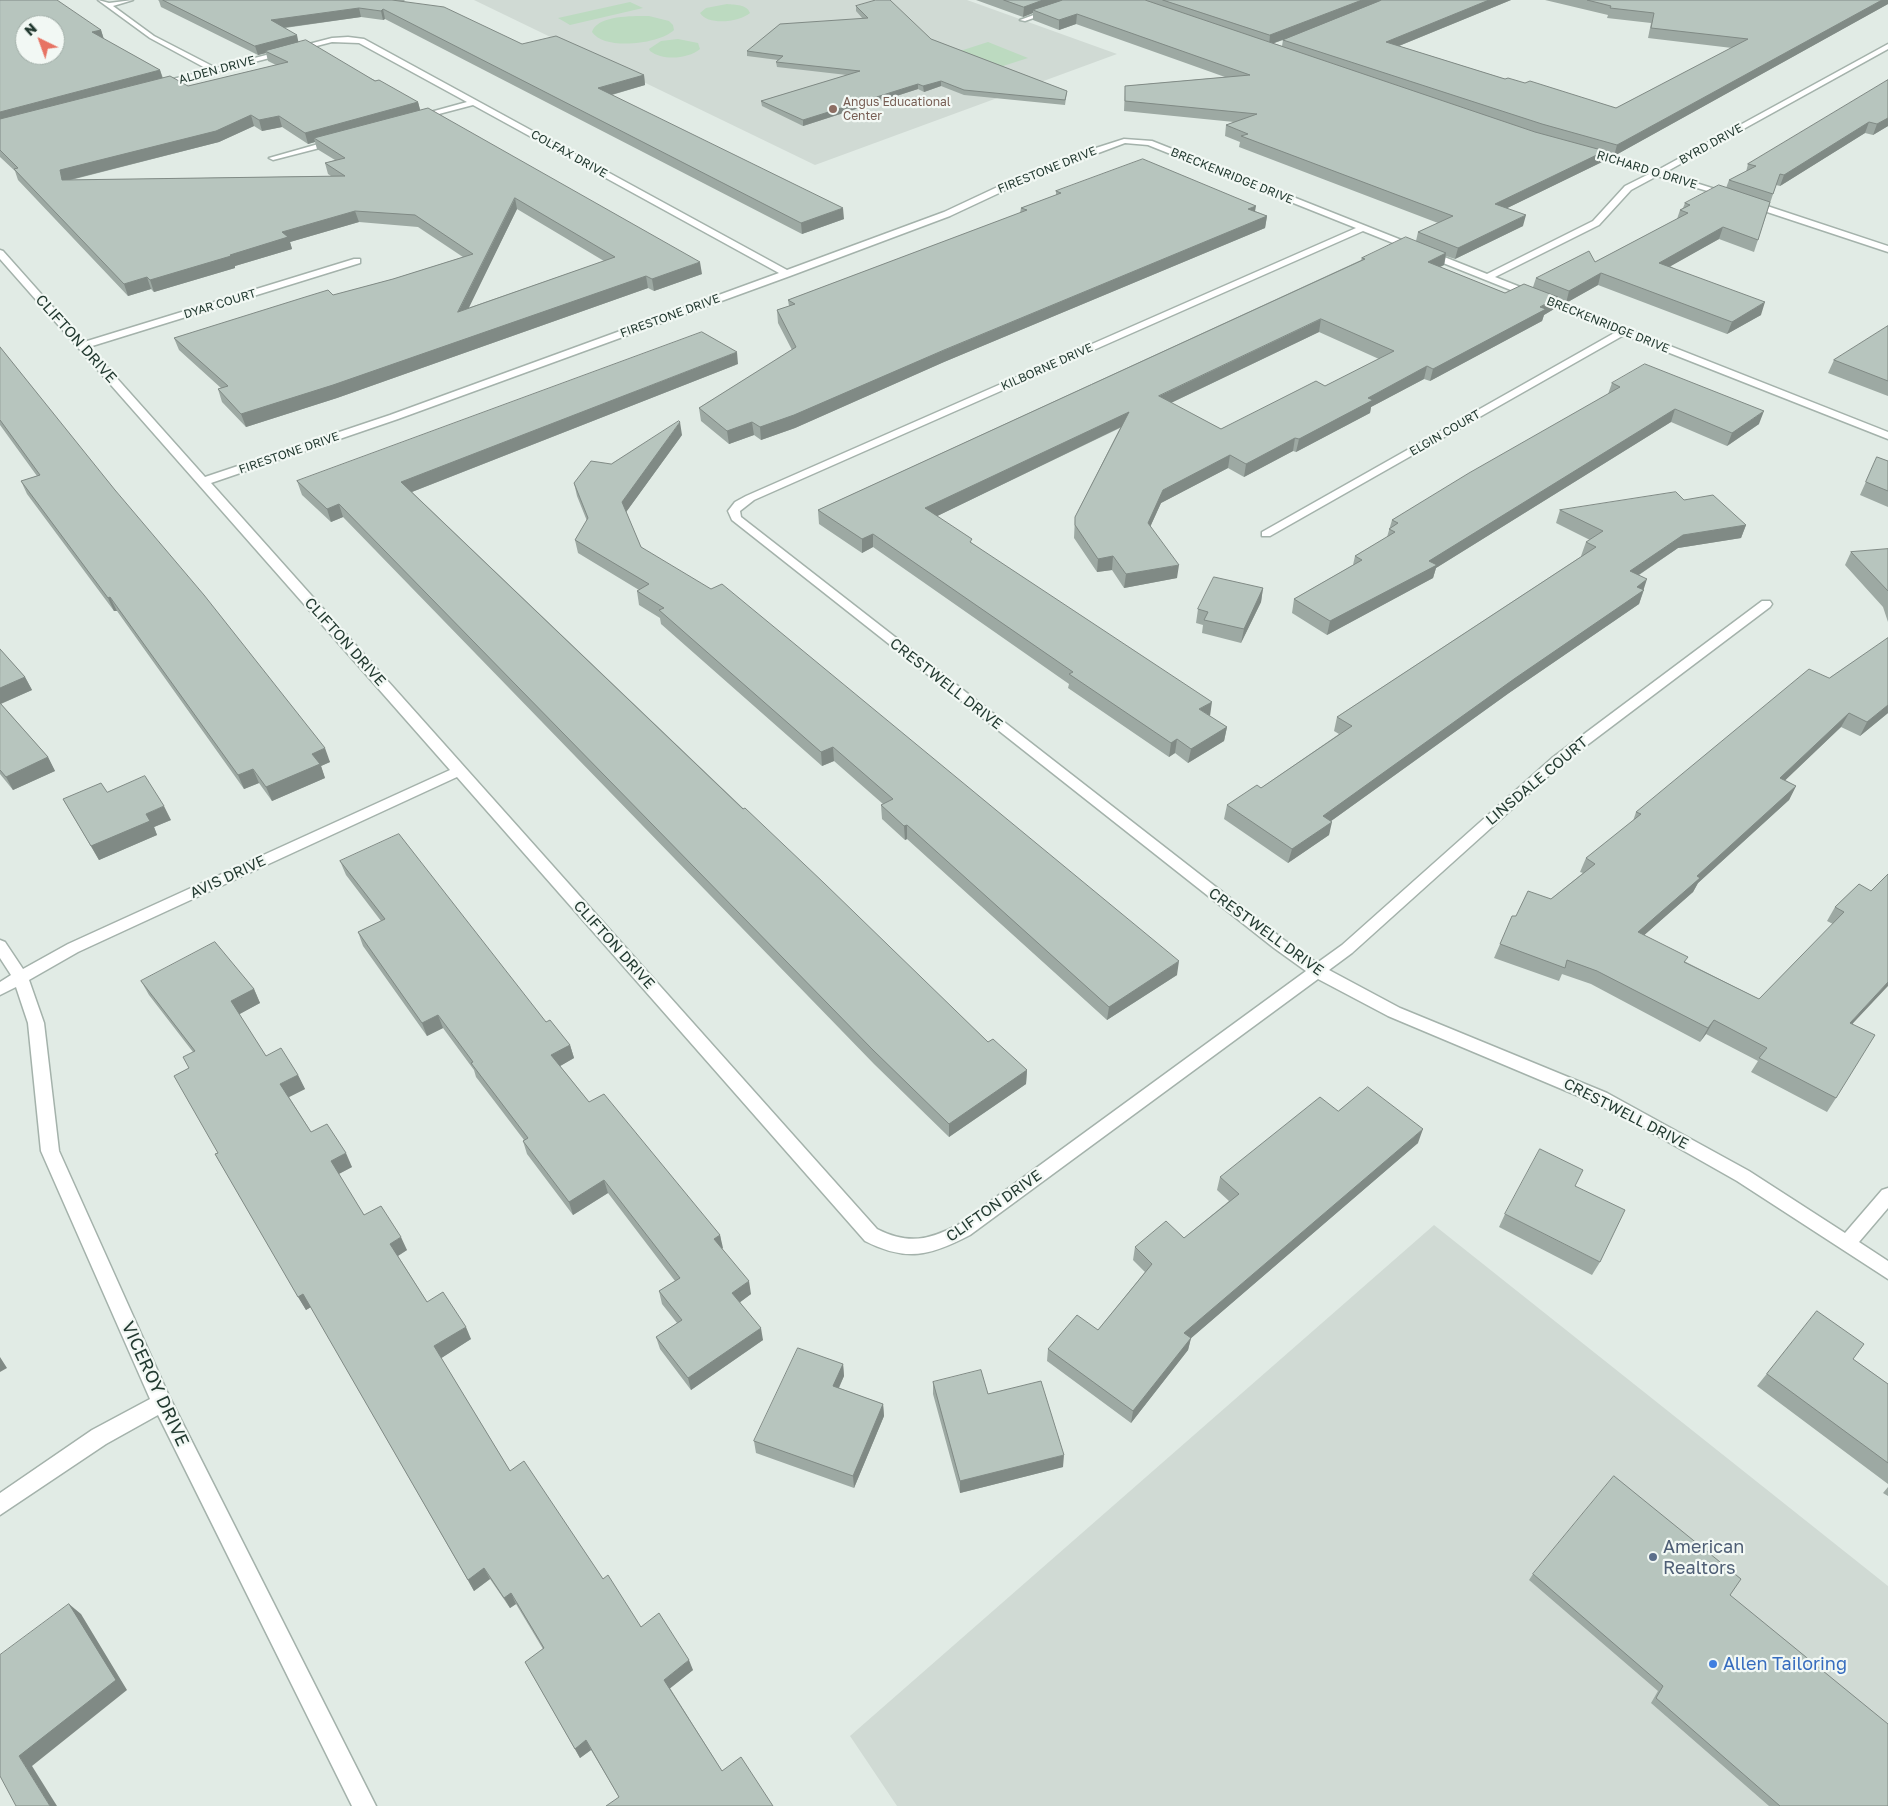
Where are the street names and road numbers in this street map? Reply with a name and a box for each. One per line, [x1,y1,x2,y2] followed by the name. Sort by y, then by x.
[177,53,257,87] street label: ALDEN DRIVE
[1677,121,1745,167] street label: BYRD DRIVE
[528,127,610,181] street label: COLFAX DRIVE
[996,144,1098,196] street label: FIRESTONE DRIVE
[1169,145,1295,207] street label: BRECKENRIDGE DRIVE
[1595,148,1699,192] street label: RICHARD O DRIVE
[182,286,258,322] street label: DYAR COURT
[32,291,120,387] street label: CLIFTON DRIVE
[618,291,722,341] street label: FIRESTONE DRIVE
[1545,294,1671,356] street label: BRECKENRIDGE DRIVE
[999,340,1095,394] street label: KILBORNE DRIVE
[1407,407,1483,459] street label: ELGIN COURT
[237,429,341,477] street label: FIRESTONE DRIVE
[301,594,389,690] street label: CLIFTON DRIVE
[886,635,1006,733] street label: CRESTWELL DRIVE
[1482,733,1592,829] street label: LINSDALE COURT
[187,852,269,902] street label: AVIS DRIVE
[1205,884,1327,980] street label: CRESTWELL DRIVE
[570,897,658,993] street label: CLIFTON DRIVE
[1561,1075,1691,1153] street label: CRESTWELL DRIVE
[943,1166,1045,1246] street label: CLIFTON DRIVE
[117,1318,193,1450] street label: VICEROY DRIVE

